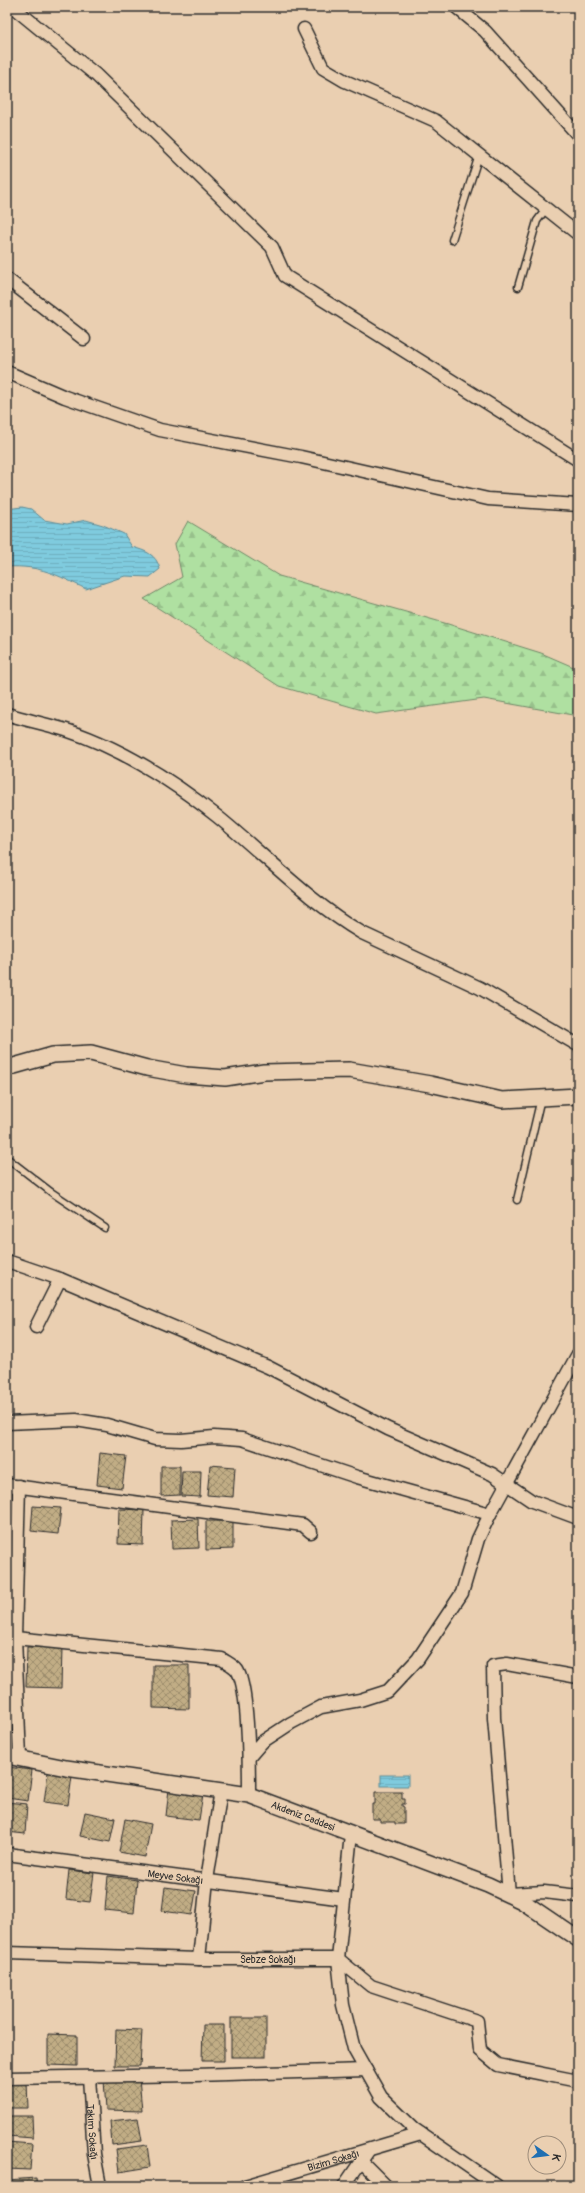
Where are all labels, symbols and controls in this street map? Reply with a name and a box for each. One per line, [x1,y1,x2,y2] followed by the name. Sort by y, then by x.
[269,1799,337,1834] street label: Akdeniz Caddesi
[147,1868,204,1887] street label: Meyve Sokağı
[240,1954,296,1966] street label: Sebze Sokağı
[84,2104,100,2161] street label: Takım Sokağı
[527,2135,567,2175] north arrow
[306,2148,361,2174] street label: Bizim Sokağı
[549,2153,563,2162] text: K

